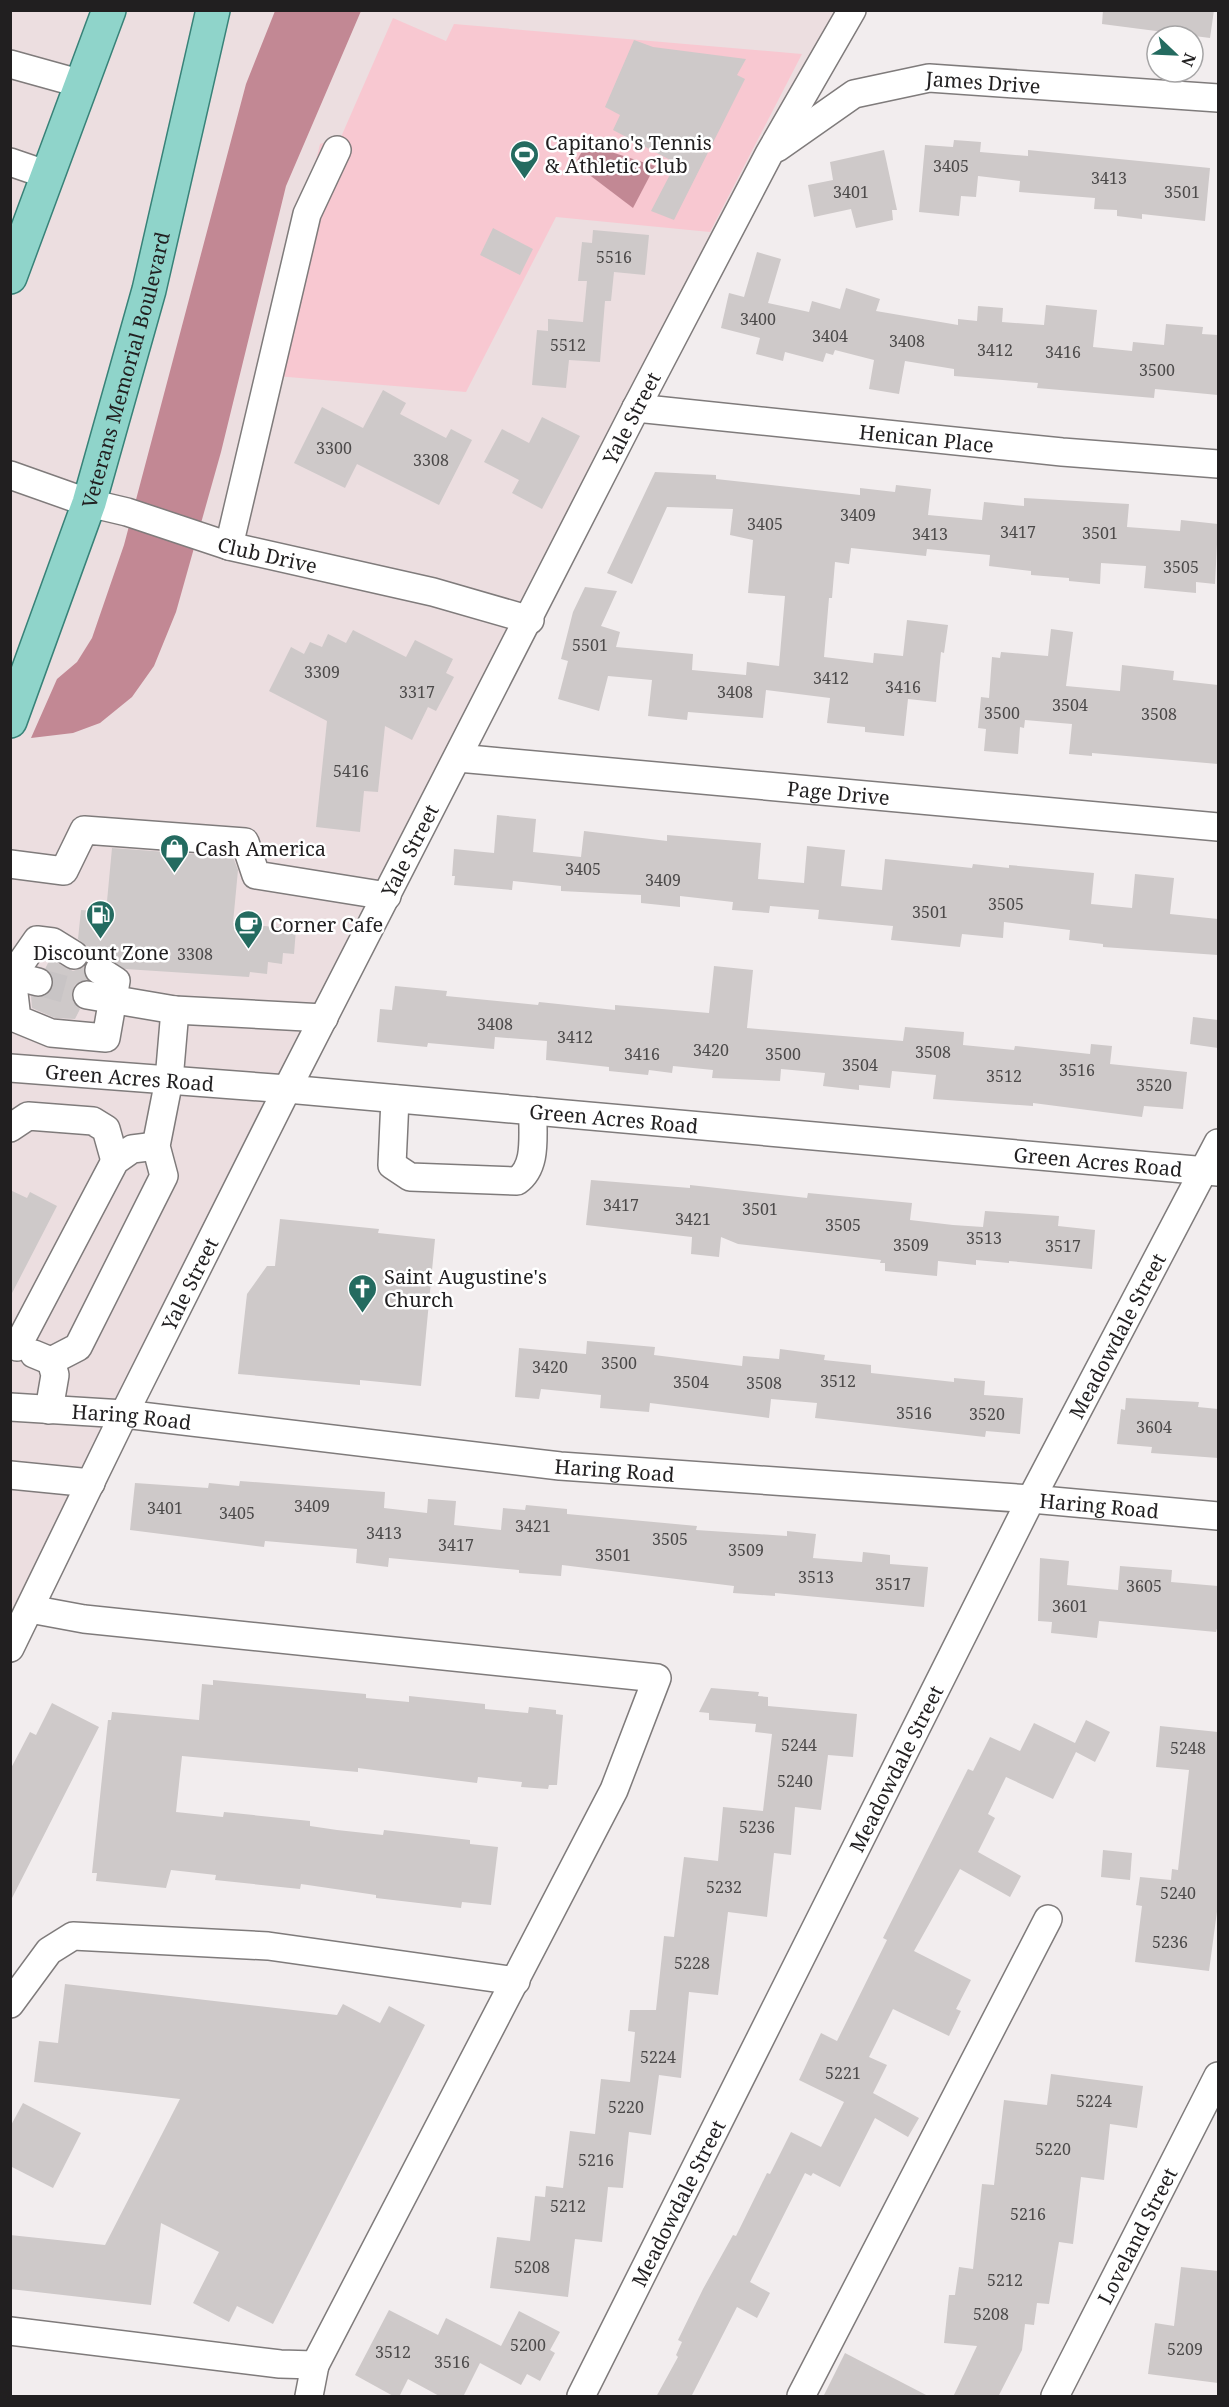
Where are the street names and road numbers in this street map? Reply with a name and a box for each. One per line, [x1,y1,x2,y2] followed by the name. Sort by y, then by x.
[924,64,1041,99] street label: James Drive
[75,229,175,511] street label: Veterans Memorial Boulevard
[596,367,666,470] street label: Yale Street
[858,418,995,458] street label: Henican Place
[214,530,320,579] street label: Club Drive
[786,774,891,811] street label: Page Drive
[374,800,444,902] street label: Yale Street
[44,1057,215,1097] street label: Green Acres Road
[528,1097,699,1139] street label: Green Acres Road
[1012,1140,1184,1182] street label: Green Acres Road
[154,1233,224,1336] street label: Yale Street
[1062,1248,1171,1423] street label: Meadowdale Street
[71,1397,193,1435] street label: Haring Road
[554,1452,675,1487] street label: Haring Road
[1038,1486,1160,1524] street label: Haring Road
[843,1681,949,1856] street label: Meadowdale Street
[625,2115,731,2291] street label: Meadowdale Street
[1091,2163,1183,2309] street label: Loveland Street

